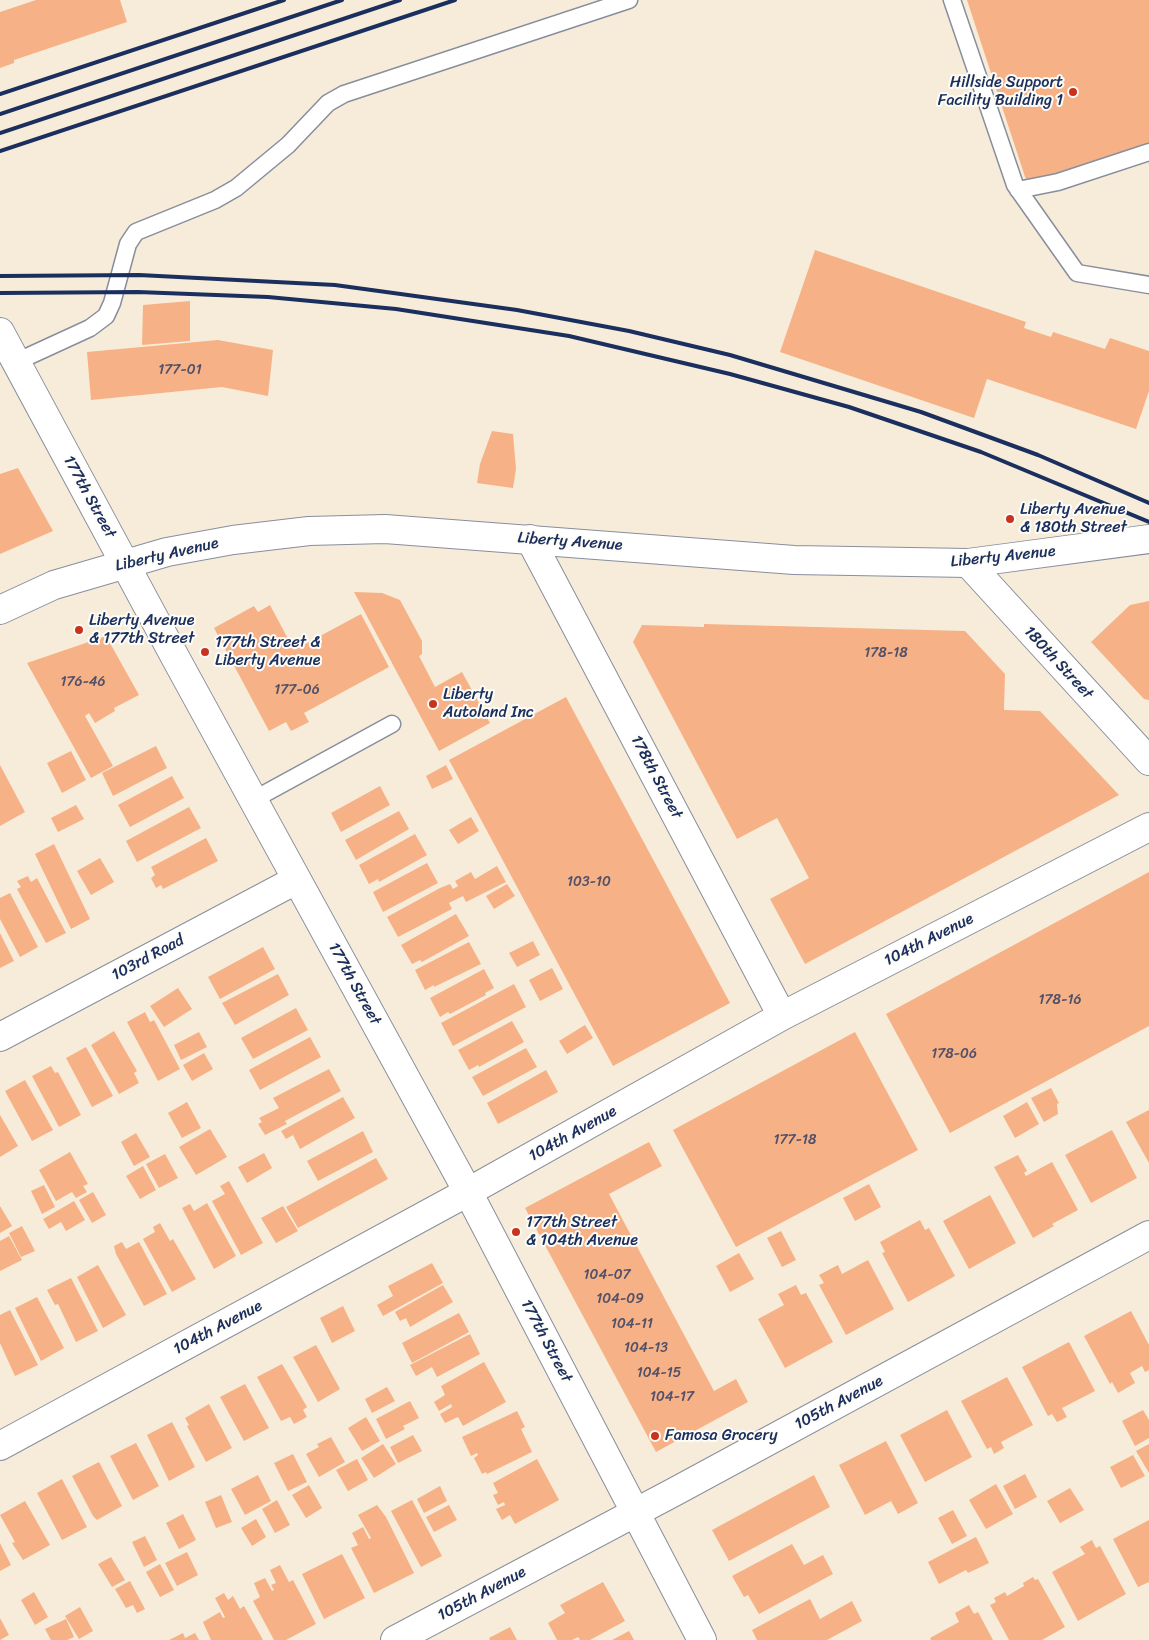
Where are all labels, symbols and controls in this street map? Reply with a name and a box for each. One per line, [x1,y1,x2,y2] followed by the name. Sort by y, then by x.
[938,73,1063,111] place label: Hillside Support Facility Building 1
[1067,86,1079,98] marker: Hillside Support Facility Building 1
[158,362,202,378] house number: 177-01
[59,452,119,542] street label: 177th Street
[1020,500,1127,538] place label: Liberty Avenue & 180th Street
[1004,513,1016,525] marker: Liberty Avenue & 180th Street
[517,529,623,555] street label: Liberty Avenue
[114,534,220,576] street label: Liberty Avenue
[950,542,1056,572] street label: Liberty Avenue
[89,611,194,649] place label: Liberty Avenue & 177th Street
[1019,623,1097,703] street label: 180th Street
[73,624,85,636] marker: Liberty Avenue & 177th Street
[215,633,320,671] place label: 177th Street & Liberty Avenue
[864,645,908,661] house number: 178-18
[199,646,211,658] marker: 177th Street & Liberty Avenue
[60,674,106,690] house number: 176-46
[274,682,320,698] house number: 177-06
[443,685,534,723] place label: Liberty Autoland Inc
[427,698,439,710] marker: Liberty Autoland Inc
[626,732,686,822] street label: 178th Street
[567,874,611,890] house number: 103-10
[881,909,977,971] street label: 104th Avenue
[109,931,187,985] street label: 103rd Road
[324,939,384,1029] street label: 177th Street
[1039,992,1081,1008] house number: 178-16
[931,1046,977,1062] house number: 178-06
[526,1102,620,1166] street label: 104th Avenue
[774,1132,816,1148] house number: 177-18
[526,1213,638,1251] place label: 177th Street & 104th Avenue
[510,1226,522,1238] marker: 177th Street & 104th Avenue
[584,1267,630,1283] house number: 104-07
[596,1291,644,1307] house number: 104-09
[516,1296,576,1386] street label: 177th Street
[170,1297,266,1359] street label: 104th Avenue
[611,1316,653,1332] house number: 104-11
[624,1340,668,1356] house number: 104-13
[637,1365,681,1381] house number: 104-15
[792,1372,886,1434] street label: 105th Avenue
[650,1389,694,1405] house number: 104-17
[665,1426,777,1446] place label: Famosa Grocery
[649,1430,661,1442] marker: Famosa Grocery
[435,1563,529,1625] street label: 105th Avenue

